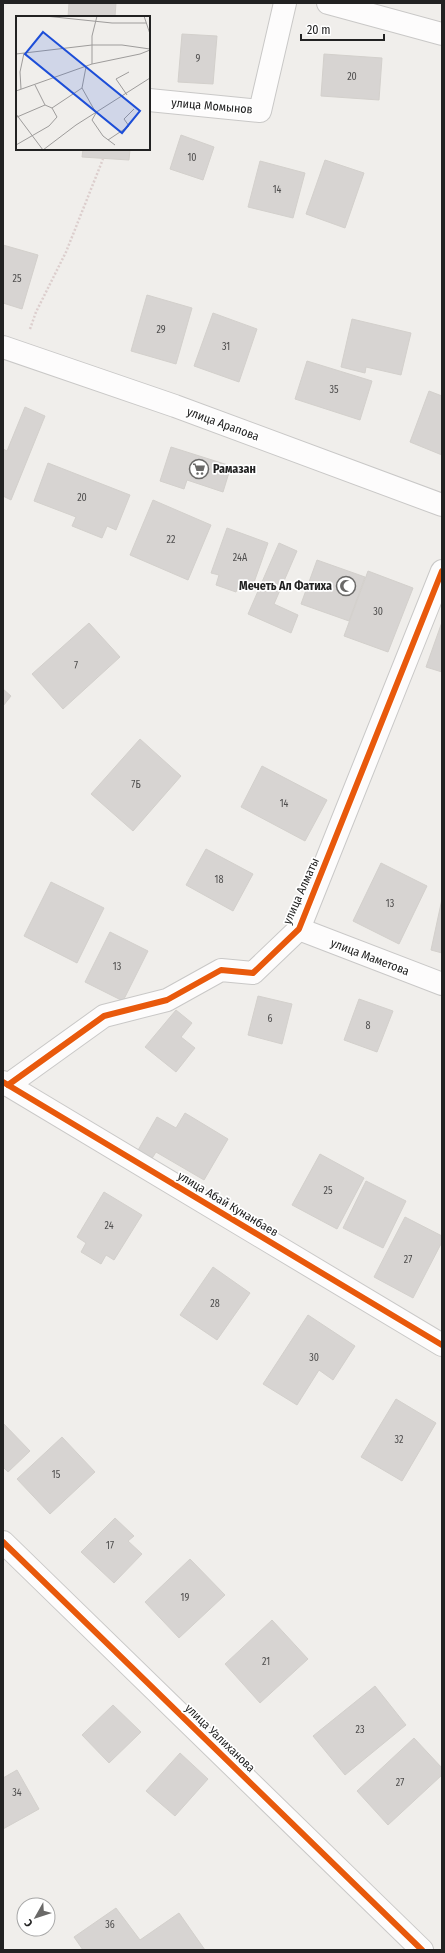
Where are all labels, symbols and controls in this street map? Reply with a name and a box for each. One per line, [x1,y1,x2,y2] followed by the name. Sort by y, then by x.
[16,16,150,150] inset map
[301,16,384,42] scale bar
[307,23,331,37] text: 20 m
[196,53,201,65] house number: 9
[347,71,357,83] house number: 20
[171,95,253,117] street label: улица Момынов
[187,152,197,164] house number: 10
[273,184,282,196] house number: 14
[13,273,22,285] house number: 25
[156,324,166,336] house number: 29
[222,341,230,353] house number: 31
[329,384,339,396] house number: 35
[185,404,261,444] street label: улица Арапова
[188,458,210,480] supermarket icon: Рамазан
[213,462,256,476] place label: Рамазан
[77,492,87,504] house number: 20
[167,534,176,546] house number: 22
[233,552,248,564] house number: 24А
[335,575,357,597] mosque icon: Мечеть Ал Фатиха
[239,579,332,593] place label: Мечеть Ал Фатиха
[373,606,383,618] house number: 30
[74,660,78,672] house number: 7
[131,779,141,791] house number: 7Б
[280,798,289,810] house number: 14
[280,856,322,926] street label: улица Алматы
[215,874,223,886] house number: 18
[386,898,395,910] house number: 13
[329,936,411,978] street label: улица Маметова
[113,961,122,973] house number: 13
[268,1013,273,1025] house number: 6
[366,1020,371,1032] house number: 8
[175,1168,281,1240] street label: улица Абай Кунанбаев
[324,1185,333,1197] house number: 25
[104,1220,114,1232] house number: 24
[404,1254,412,1266] house number: 27
[210,1298,220,1310] house number: 28
[309,1352,319,1364] house number: 30
[395,1434,404,1446] house number: 32
[52,1469,61,1481] house number: 15
[106,1540,114,1552] house number: 17
[181,1592,190,1604] house number: 19
[262,1656,270,1668] house number: 21
[182,1701,258,1775] street label: улица Уалиханова
[356,1724,365,1736] house number: 23
[396,1777,404,1789] house number: 27
[12,1787,22,1799] house number: 34
[16,1897,56,1937] north arrow
[22,1916,35,1929] text: С
[105,1919,115,1931] house number: 36

